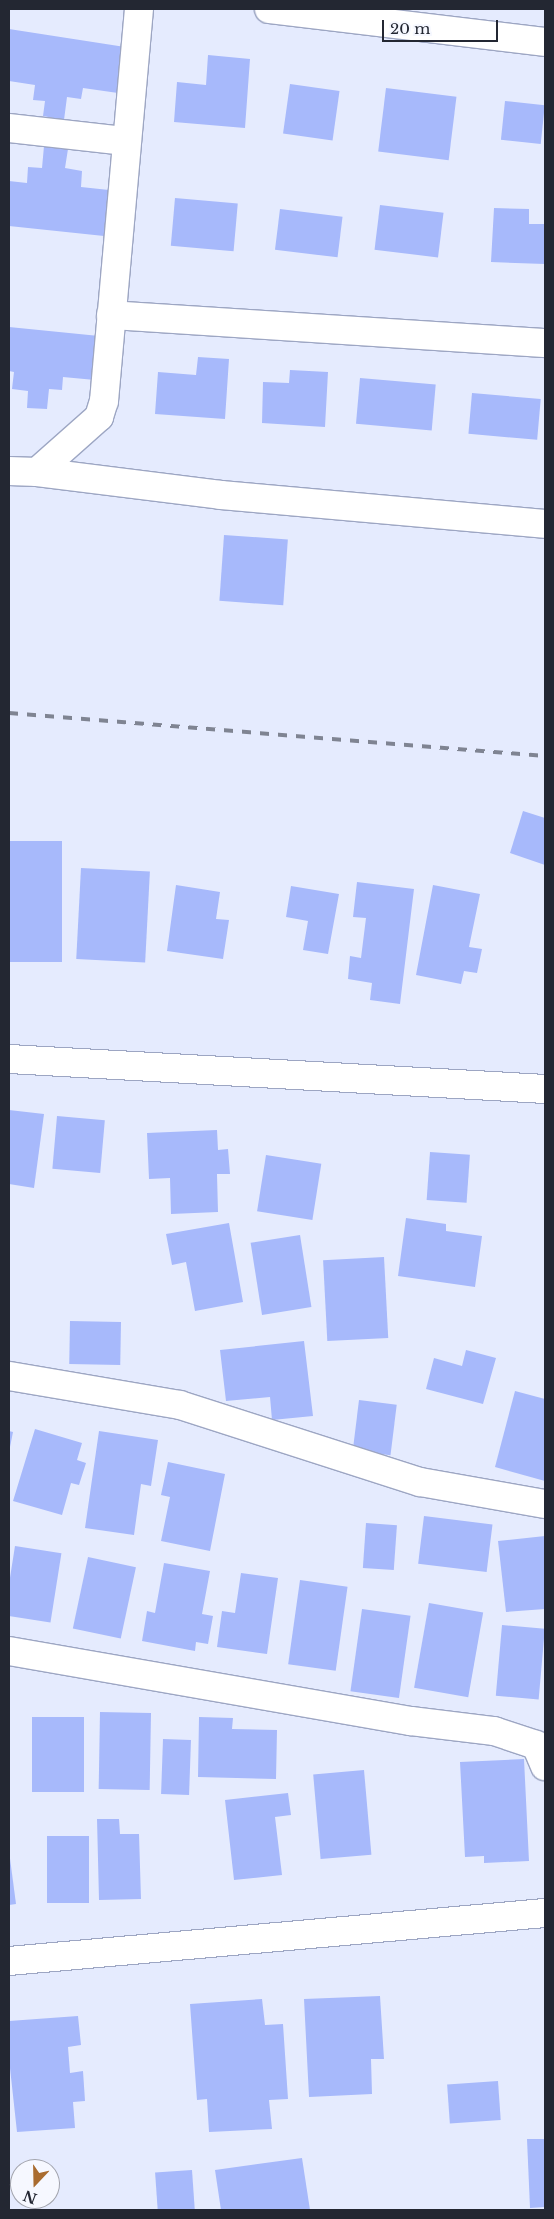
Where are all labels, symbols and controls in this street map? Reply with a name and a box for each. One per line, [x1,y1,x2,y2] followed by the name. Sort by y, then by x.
[384,10,500,42] scale bar
[390,19,430,38] text: 20 m
[10,2159,60,2209] north arrow
[21,2186,39,2208] text: N

